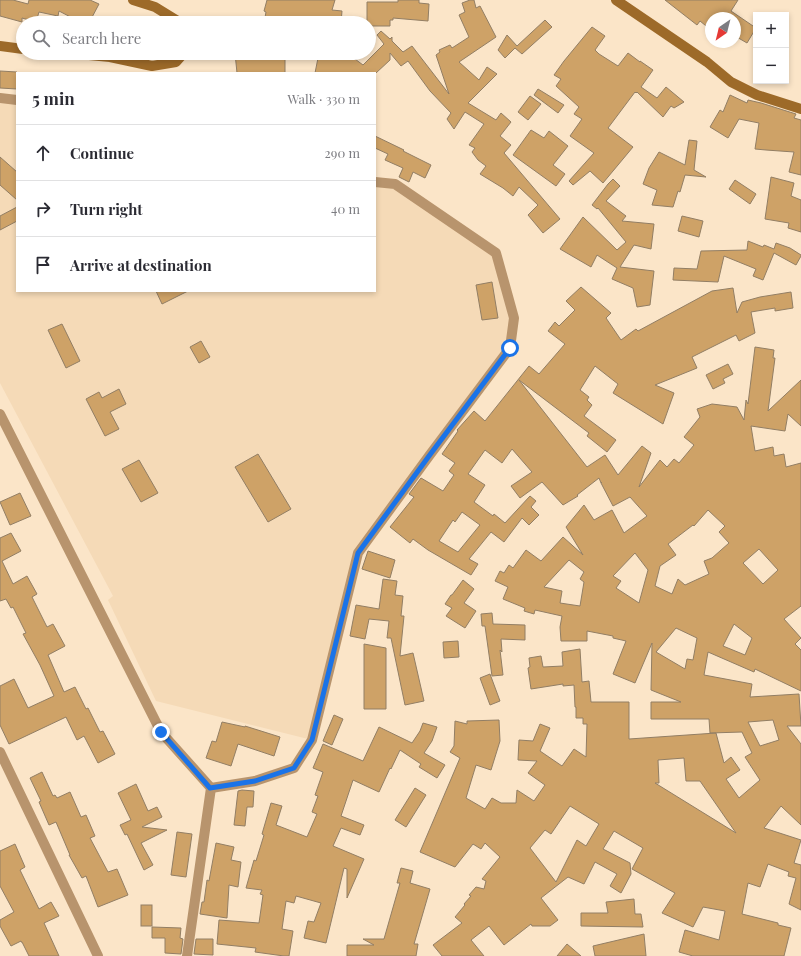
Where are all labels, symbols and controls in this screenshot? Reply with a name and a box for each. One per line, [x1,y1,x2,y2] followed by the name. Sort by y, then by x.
[705,12,741,48] north arrow
[753,12,789,84] map controls
[753,12,789,48] button: +
[16,16,376,60] search box
[30,27,52,49] icon: search
[62,28,141,48] text: Search here
[753,48,789,84] button: −
[32,87,75,109] text: 5 min
[287,90,360,107] text: Walk · 330 m
[32,142,54,164] icon: ahead
[70,143,134,163] text: Continue
[325,144,360,161] text: 290 m
[32,198,54,220] icon: right
[70,199,143,219] text: Turn right
[331,200,360,217] text: 40 m
[32,254,54,276] icon: arrive
[70,255,212,275] text: Arrive at destination
[501,339,519,357] route start
[152,723,170,741] route end

